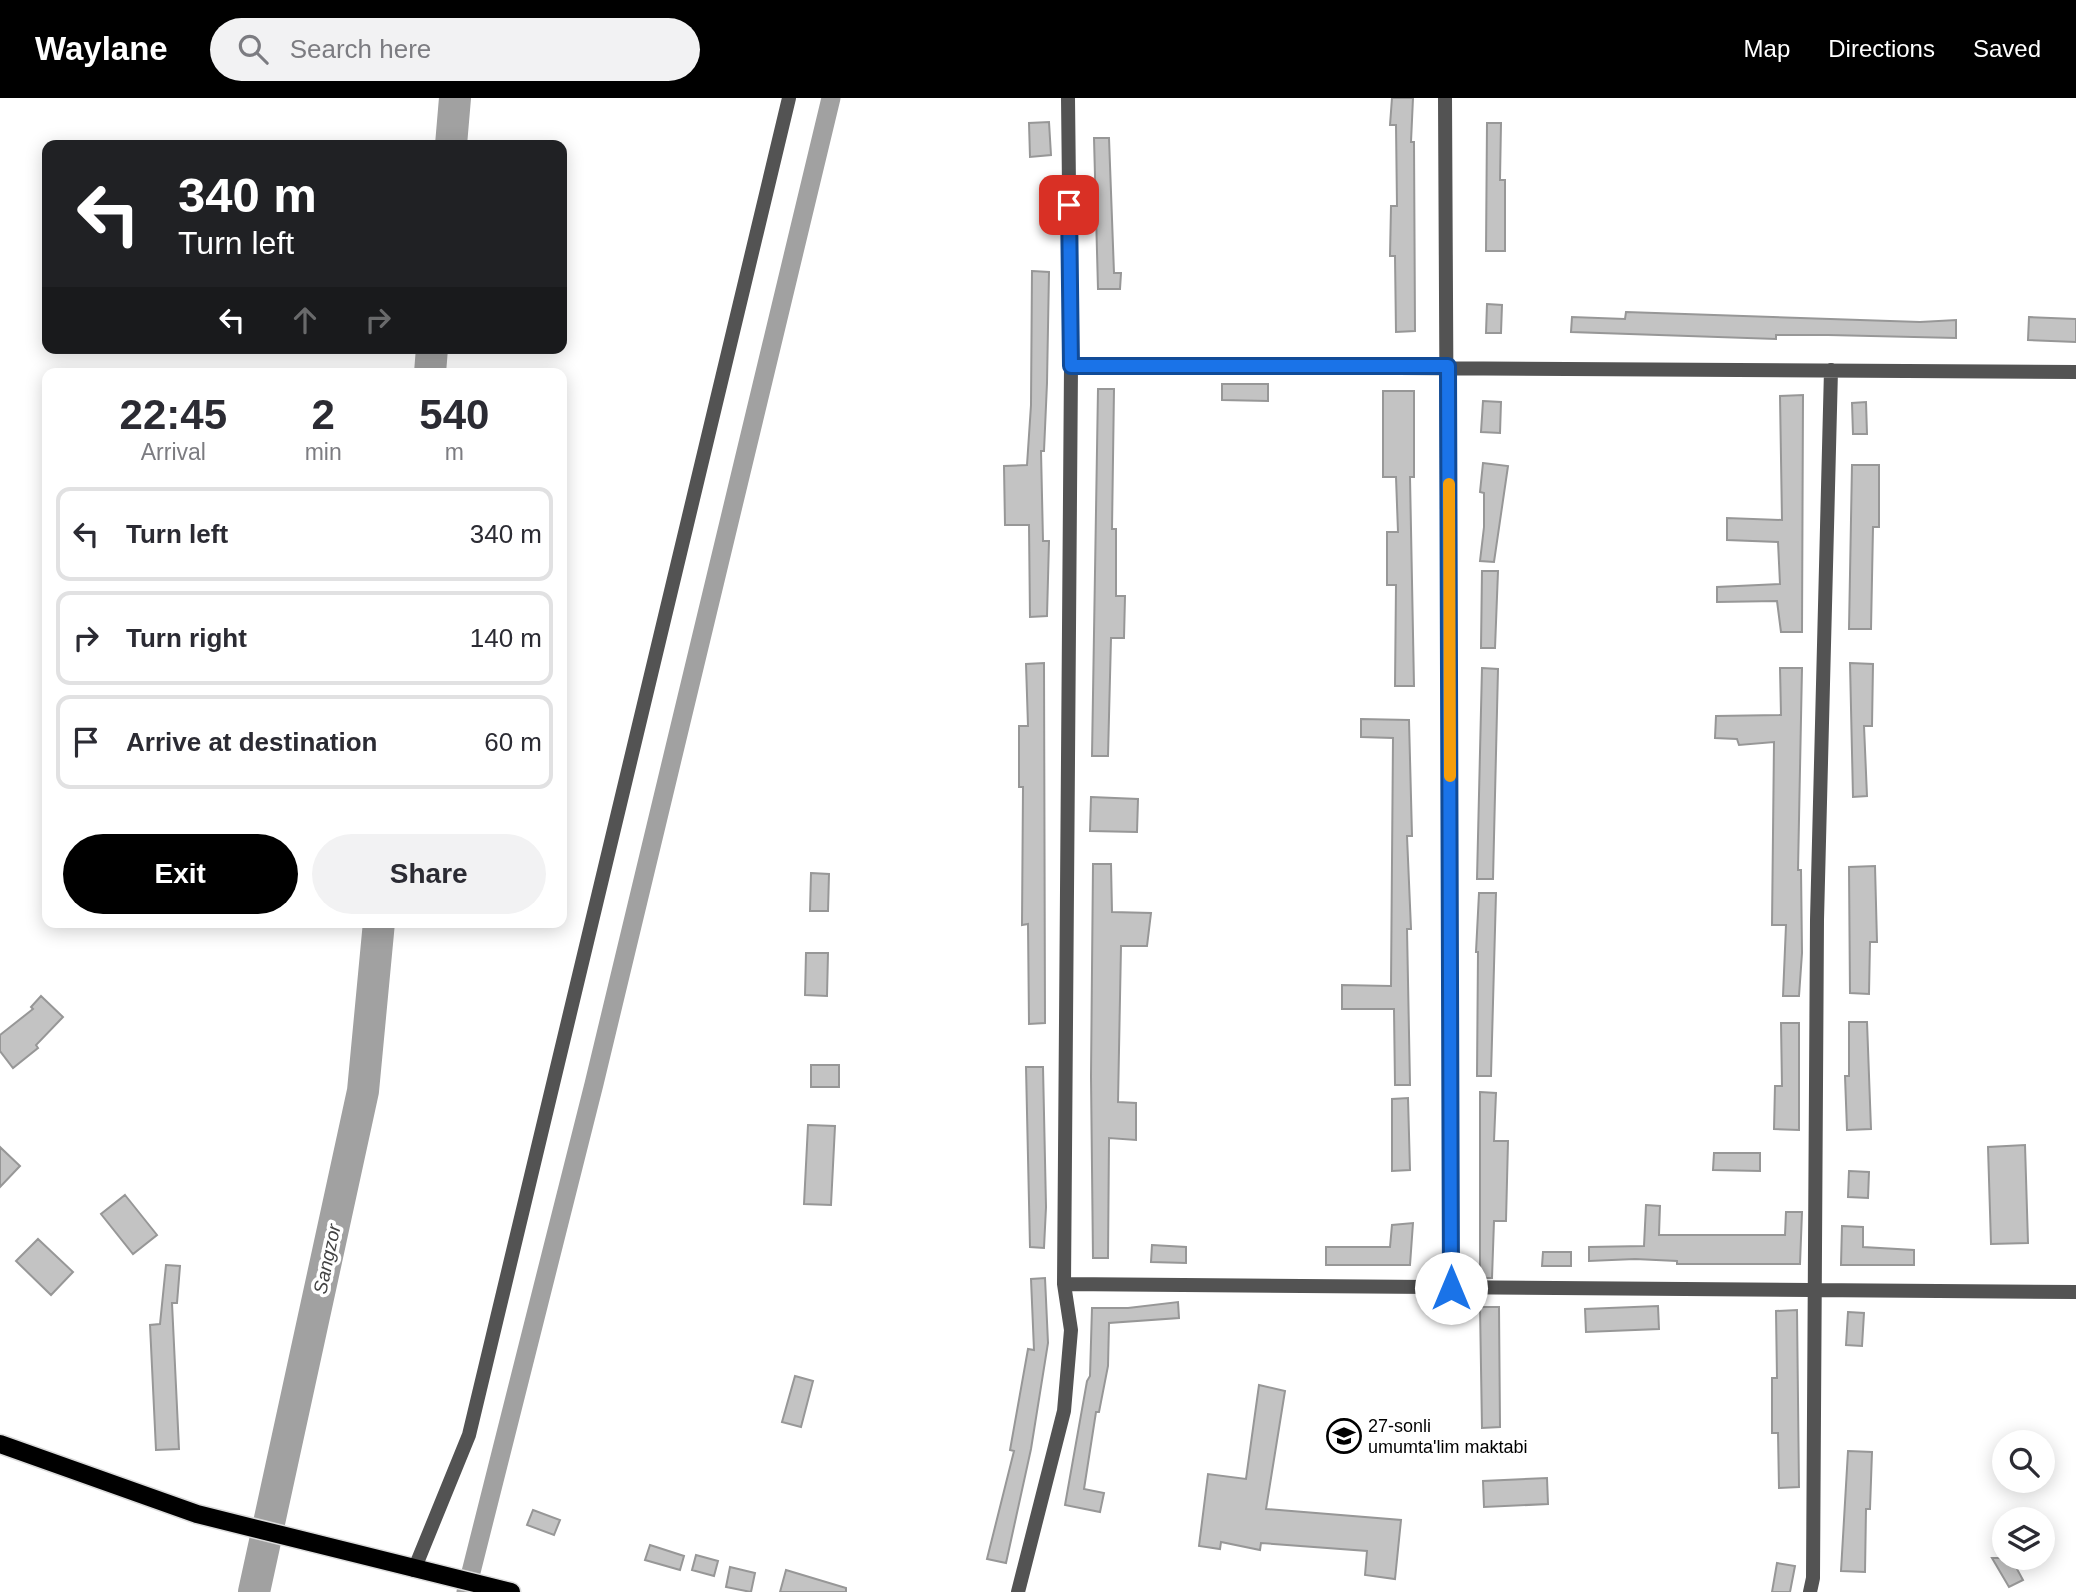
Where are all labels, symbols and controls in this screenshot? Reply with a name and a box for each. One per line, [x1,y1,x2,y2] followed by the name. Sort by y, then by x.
[210,18,700,81] search box
[35,30,168,67] text: Waylane
[234,30,272,68] icon: search
[290,34,431,64] text: Search here
[1744,35,1790,62] text: Map
[1828,35,1935,62] text: Directions
[1973,35,2041,62] text: Saved
[63,168,154,259] icon: left
[178,168,317,222] text: 340 m
[1039,175,1099,235] pin
[1050,186,1088,224] icon: arrive
[178,225,294,261] text: Turn left
[213,301,251,339] icon: left
[286,301,324,339] icon: ahead
[359,301,397,339] icon: right
[120,391,227,438] text: 22:45
[311,391,335,438] text: 2
[419,391,489,438] text: 540
[141,439,206,465] text: Arrival
[305,439,342,465] text: min
[445,439,464,465] text: m
[67,515,105,553] icon: left
[126,519,228,549] text: Turn left
[470,519,542,549] text: 340 m
[67,619,105,657] icon: right
[126,623,247,653] text: Turn right
[470,623,542,653] text: 140 m
[67,723,105,761] icon: arrive
[126,727,377,757] text: Arrive at destination
[484,727,542,757] text: 60 m
[63,834,298,914] button: Exit
[312,834,546,914] button: Share
[309,1222,345,1296] water label: Sangzor
[1414,1251,1488,1325] position arrow
[1368,1416,1527,1457] place label: 27-sonli umumta'lim maktabi
[1325,1417,1363,1455] school or university icon: 27-sonli umumta'lim maktabi
[1992,1430,2055,1570] map controls
[1992,1430,2055,1493] button: search
[1992,1507,2055,1570] button: layers

